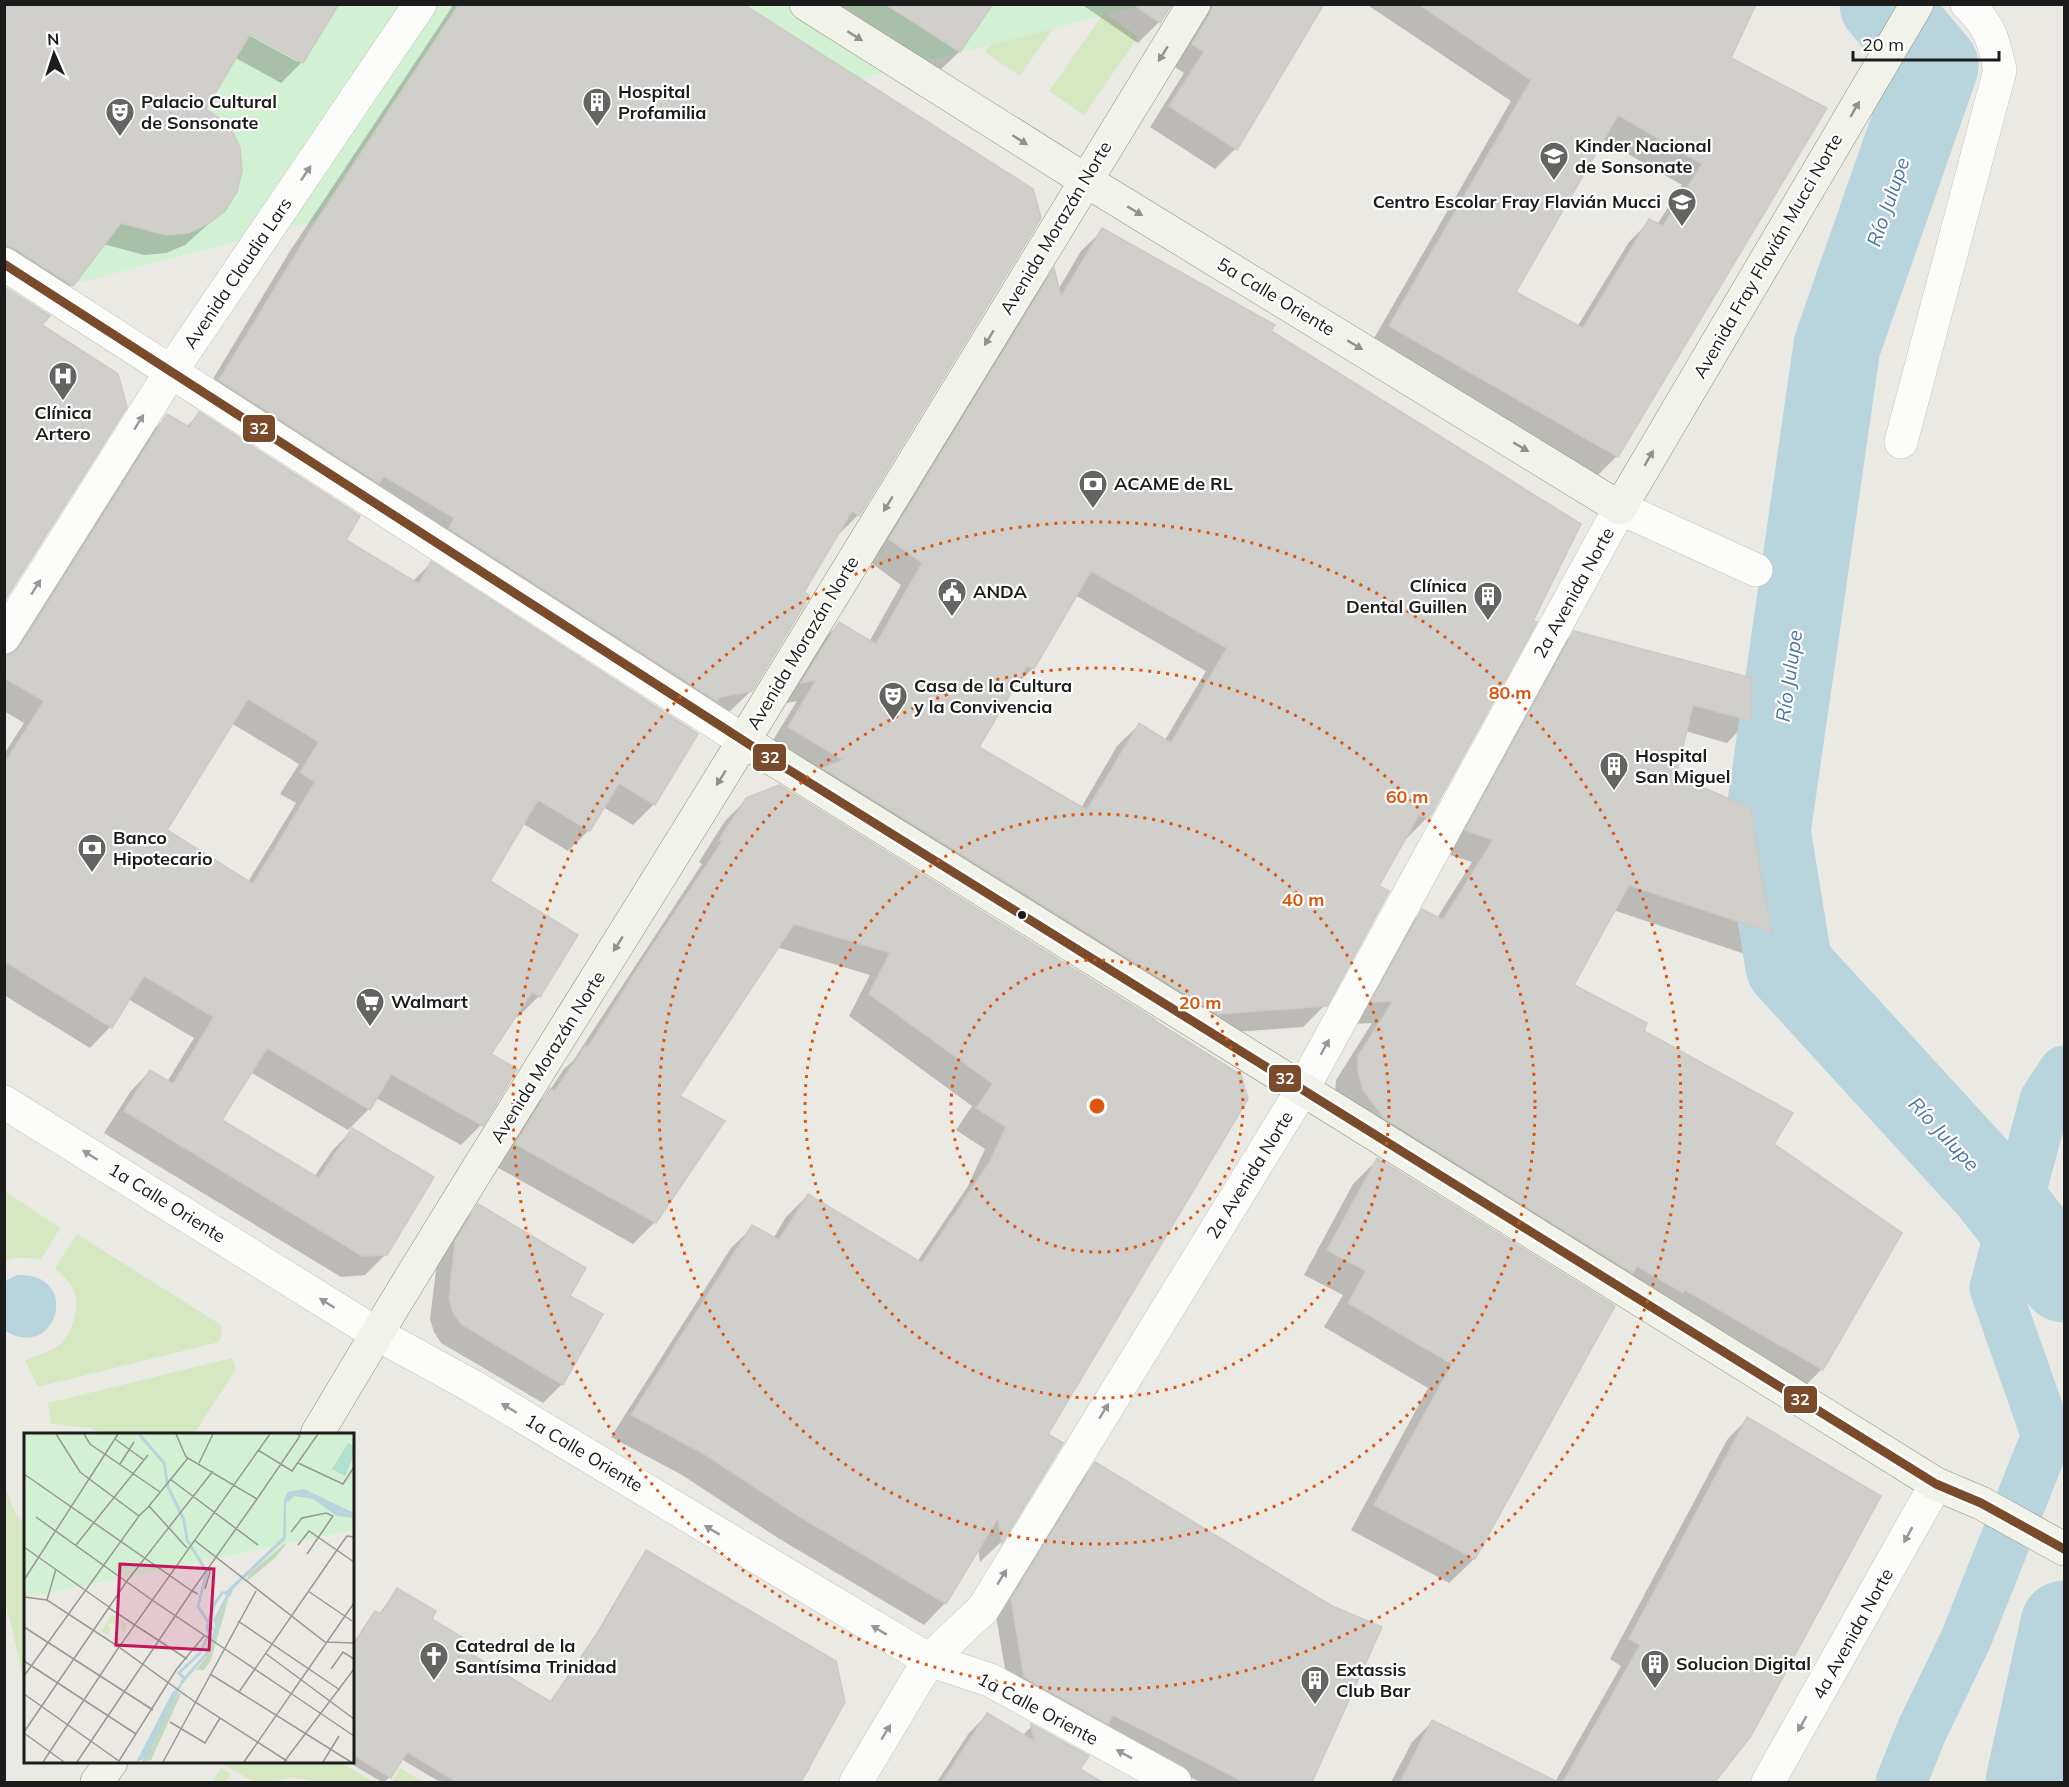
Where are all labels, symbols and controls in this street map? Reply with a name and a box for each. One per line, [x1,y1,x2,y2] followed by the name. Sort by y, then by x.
[24,24,84,84] north arrow
[1853,24,1998,62] scale bar
[47,29,60,49] text: N
[847,30,864,41] one-way arrow
[1862,33,1904,56] text: 20 m
[1158,46,1169,62] one-way arrow
[618,80,706,124] place label: Hospital Profamilia
[581,86,613,128] building icon: Hospital Profamilia
[141,90,277,134] place label: Palacio Cultural de Sonsonate
[104,96,136,138] theatre icon: Palacio Cultural de Sonsonate
[1849,101,1860,117] one-way arrow
[1688,129,1847,382] street label: Avenida Fray Flavián Mucci Norte
[1012,134,1028,145] one-way arrow
[1575,134,1711,178] place label: Kinder Nacional de Sonsonate
[995,137,1116,319] street label: Avenida Morazán Norte
[1538,140,1570,182] school or university icon: Kinder Nacional de Sonsonate
[1861,154,1914,250] water label: Río Julupe
[300,165,312,181] one-way arrow
[1666,186,1698,228] school or university icon: Centro Escolar Fray Flavián Mucci
[1373,190,1661,213] place label: Centro Escolar Fray Flavián Mucci
[178,193,297,353] street label: Avenida Claudia Lars
[1127,205,1143,216] one-way arrow
[1213,252,1339,341] street label: 5a Calle Oriente
[984,330,994,347] one-way arrow
[1347,340,1363,351] one-way arrow
[47,360,79,402] hospital icon: Clínica Artero
[34,401,92,445] place label: Clínica Artero
[134,414,145,430] one-way arrow
[242,414,276,443] line badge: 32
[249,418,269,438] text: 32
[1513,441,1529,452] one-way arrow
[1644,450,1655,466] one-way arrow
[1077,468,1109,510] bank icon: ACAME de RL
[1114,472,1233,495] place label: ACAME de RL
[882,496,893,512] one-way arrow
[1528,523,1619,662] street label: 2a Avenida Norte
[742,552,863,734] street label: Avenida Morazán Norte
[1346,574,1467,618] place label: Clínica Dental Guillen
[936,576,968,618] public building icon: ANDA
[30,579,41,595] one-way arrow
[973,580,1028,603] place label: ANDA
[1472,580,1504,622] building icon: Clínica Dental Guillen
[1770,628,1807,723] water label: Río Julupe
[913,674,1072,718] place label: Casa de la Cultura y la Convivencia
[877,680,909,722] theatre icon: Casa de la Cultura y la Convivencia
[1489,681,1531,704] text: 80 m
[752,743,787,772] line badge: 32
[1635,744,1730,788] place label: Hospital San Miguel
[760,747,780,767] text: 32
[1598,750,1630,792] building icon: Hospital San Miguel
[715,770,726,787] one-way arrow
[1386,785,1428,808] text: 60 m
[113,826,213,870] place label: Banco Hipotecario
[76,832,108,874] bank icon: Banco Hipotecario
[1282,888,1324,911] text: 40 m
[1016,909,1028,921] unlabelled marker
[612,936,623,952] one-way arrow
[485,967,610,1147] street label: Avenida Morazán Norte
[354,986,386,1028] supermarket icon: Walmart
[391,990,468,1013] place label: Walmart
[1179,991,1221,1014] text: 20 m
[1320,1038,1330,1055] one-way arrow
[1268,1064,1302,1093] line badge: 32
[1275,1068,1295,1088] text: 32
[1904,1091,1985,1176] water label: Río Julupe
[1087,1096,1107,1116] centre of rings
[1201,1107,1298,1243] street label: 2a Avenida Norte
[82,1150,98,1161] one-way arrow
[105,1158,230,1248] street label: 1a Calle Oriente
[319,1298,335,1309] one-way arrow
[1783,1385,1818,1414] line badge: 32
[1790,1389,1810,1409] text: 32
[501,1402,517,1413] one-way arrow
[1099,1403,1110,1419] one-way arrow
[521,1408,647,1497] street label: 1a Calle Oriente
[24,1433,354,1763] inset map
[704,1524,720,1535] one-way arrow
[1903,1527,1913,1544] one-way arrow
[1807,1564,1898,1703] street label: 4a Avenida Norte
[996,1569,1007,1586] one-way arrow
[871,1624,887,1635] one-way arrow
[455,1634,617,1678] place label: Catedral de la Santísima Trinidad
[418,1640,450,1682] church icon: Catedral de la Santísima Trinidad
[1639,1648,1671,1690] building icon: Solucion Digital
[1676,1652,1811,1675] place label: Solucion Digital
[1336,1658,1411,1702] place label: Extassis Club Bar
[1299,1664,1331,1706] building icon: Extassis Club Bar
[974,1667,1102,1750] street label: 1a Calle Oriente
[1797,1716,1807,1733] one-way arrow
[881,1724,892,1740] one-way arrow
[1115,1749,1132,1759] one-way arrow

